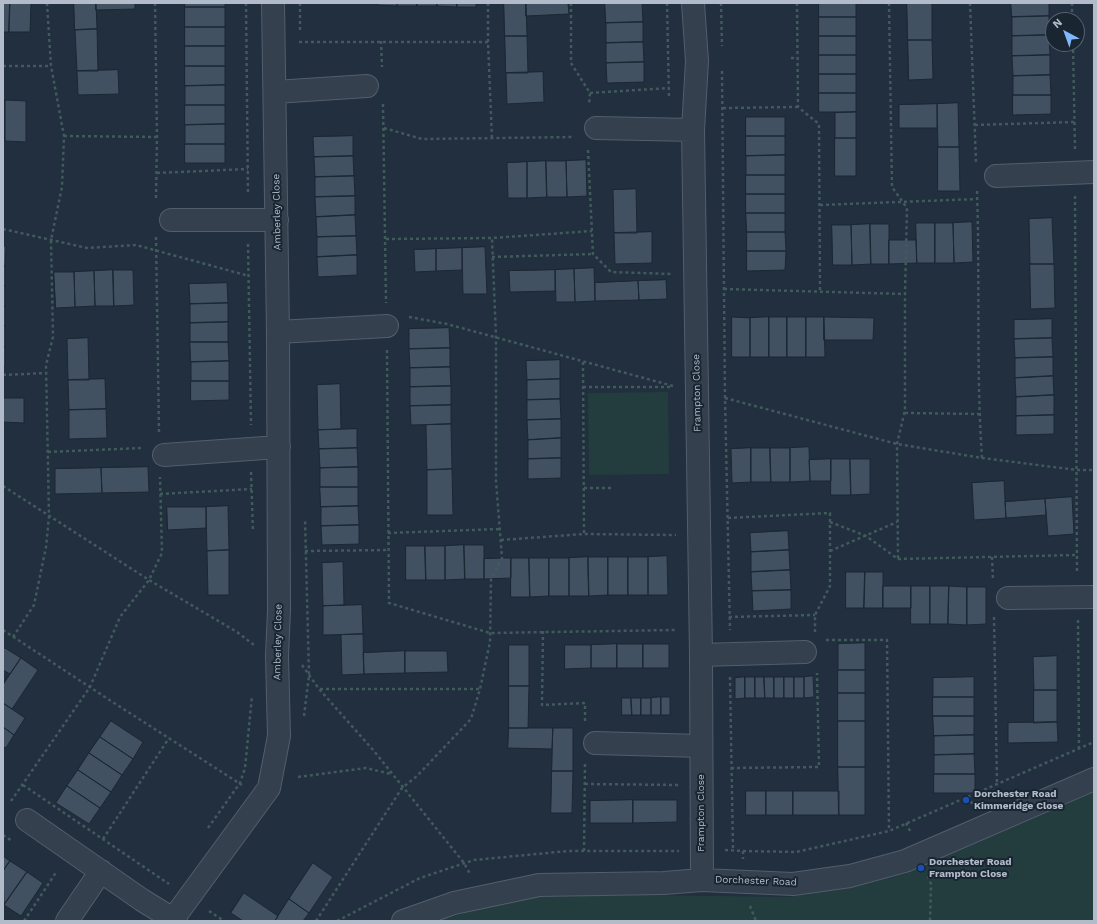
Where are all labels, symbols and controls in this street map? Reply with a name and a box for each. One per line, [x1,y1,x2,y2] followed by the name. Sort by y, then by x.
[1045,12,1085,52] north arrow
[1050,16,1065,31] text: N
[270,174,284,250] street label: Amberley Close
[690,354,704,432] street label: Frampton Close
[271,604,285,680] street label: Amberley Close
[695,774,707,852] street label: Frampton Close
[974,788,1063,812] place label: Dorchester Road Kimmeridge Close
[961,795,971,805] marker: Dorchester Road Kimmeridge Close
[929,856,1012,880] place label: Dorchester Road Frampton Close
[916,863,926,873] marker: Dorchester Road Frampton Close
[715,874,797,888] street label: Dorchester Road

